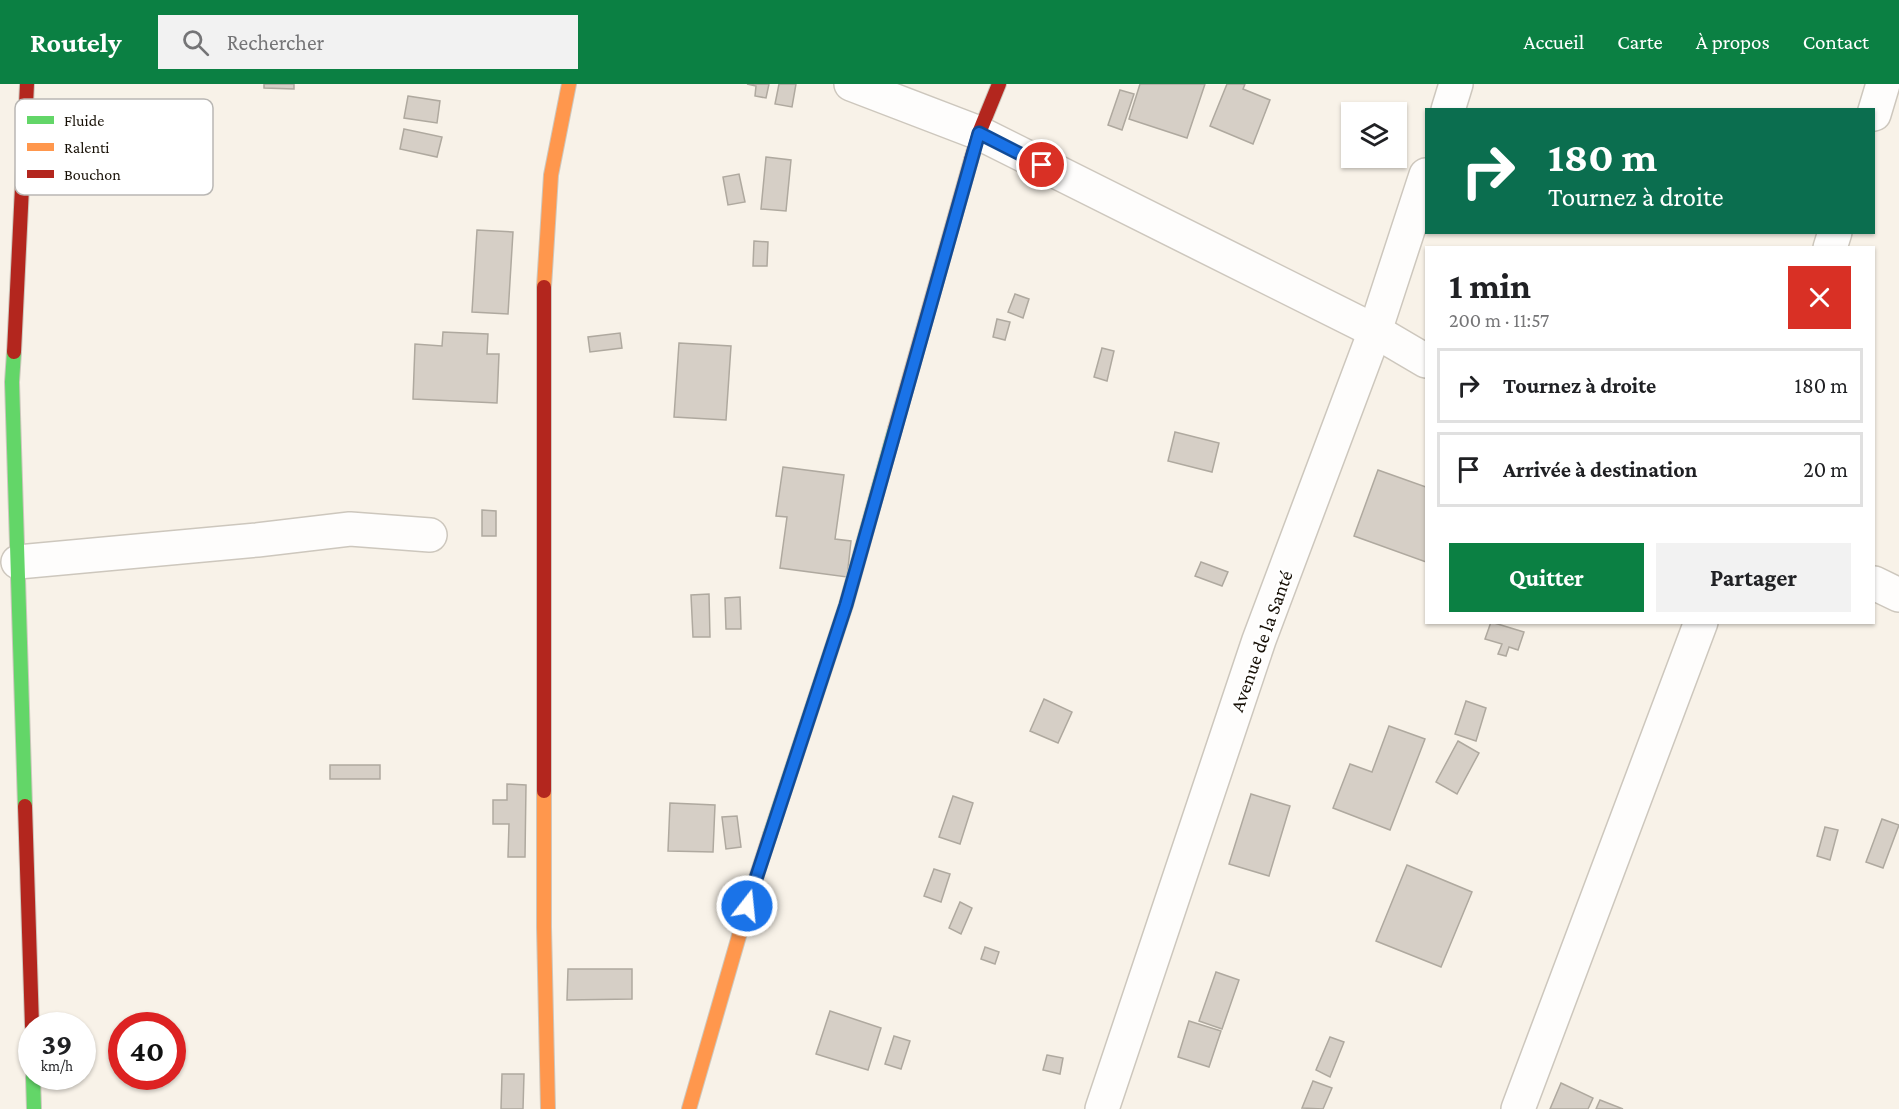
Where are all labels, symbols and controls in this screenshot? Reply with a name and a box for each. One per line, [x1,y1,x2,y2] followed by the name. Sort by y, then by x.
[158,15,578,69] search box
[179,26,212,59] icon: search
[30,27,122,58] text: Routely
[227,30,324,55] text: Rechercher
[1524,30,1584,54] text: Accueil
[1617,30,1663,54] text: Carte
[1696,30,1770,54] text: À propos
[1803,30,1869,54] text: Contact
[15,99,213,195] legend
[1341,102,1407,168] map controls
[1341,102,1407,168] button: layers
[64,112,104,129] text: Fluide
[1449,132,1527,210] icon: right
[1548,133,1657,180] text: 180 m
[64,139,109,156] text: Ralenti
[1016,139,1067,190] pin
[1025,148,1058,181] icon: arrive
[64,166,121,183] text: Bouchon
[1548,182,1724,212] text: Tournez à droite
[1449,266,1531,306] text: 1 min
[1788,266,1851,329] button: close
[1449,309,1549,331] text: 200 m · 11:57
[1452,369,1485,402] icon: right
[1503,373,1656,398] text: Tournez à droite
[1795,373,1848,398] text: 180 m
[1452,453,1485,486] icon: arrive
[1503,457,1697,482] text: Arrivée à destination
[1803,457,1848,482] text: 20 m
[1449,543,1644,612] button: Quitter
[1656,543,1851,612] button: Partager
[1225,567,1297,715] street label: Avenue de la Santé
[715,874,779,938] position arrow
[108,1012,186,1090] speed limit sign: 40
[41,1027,73,1060] text: 39
[41,1058,73,1074] text: km/h

